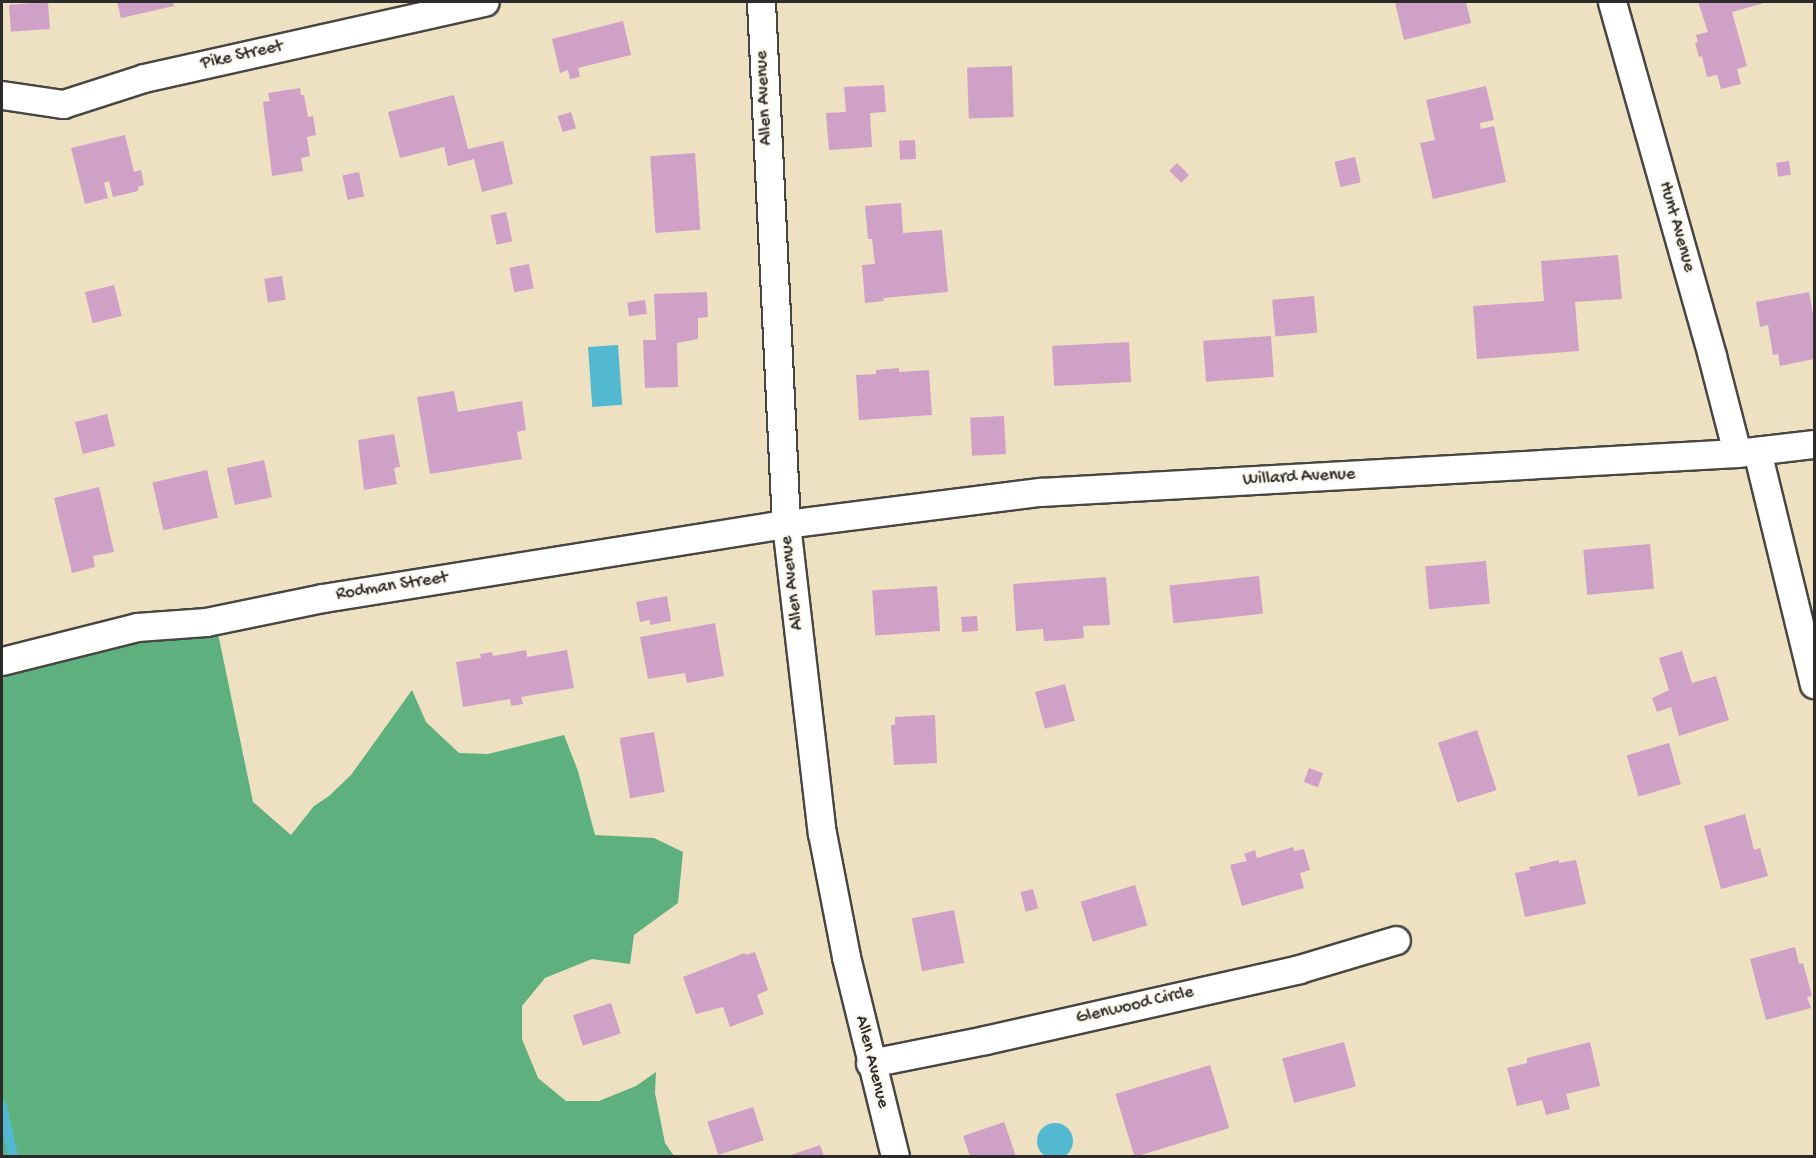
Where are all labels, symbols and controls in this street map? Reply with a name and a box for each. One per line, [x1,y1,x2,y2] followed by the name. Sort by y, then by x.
[199,36,285,76] street label: Pike Street
[752,50,778,146] street label: Allen Avenue
[1653,179,1699,275] street label: Hunt Avenue
[1242,464,1356,492] street label: Willard Avenue
[777,535,809,631] street label: Allen Avenue
[335,568,449,606] street label: Rodman Street
[1074,982,1196,1030] street label: Glenwood Circle
[849,1013,893,1111] street label: Allen Avenue

